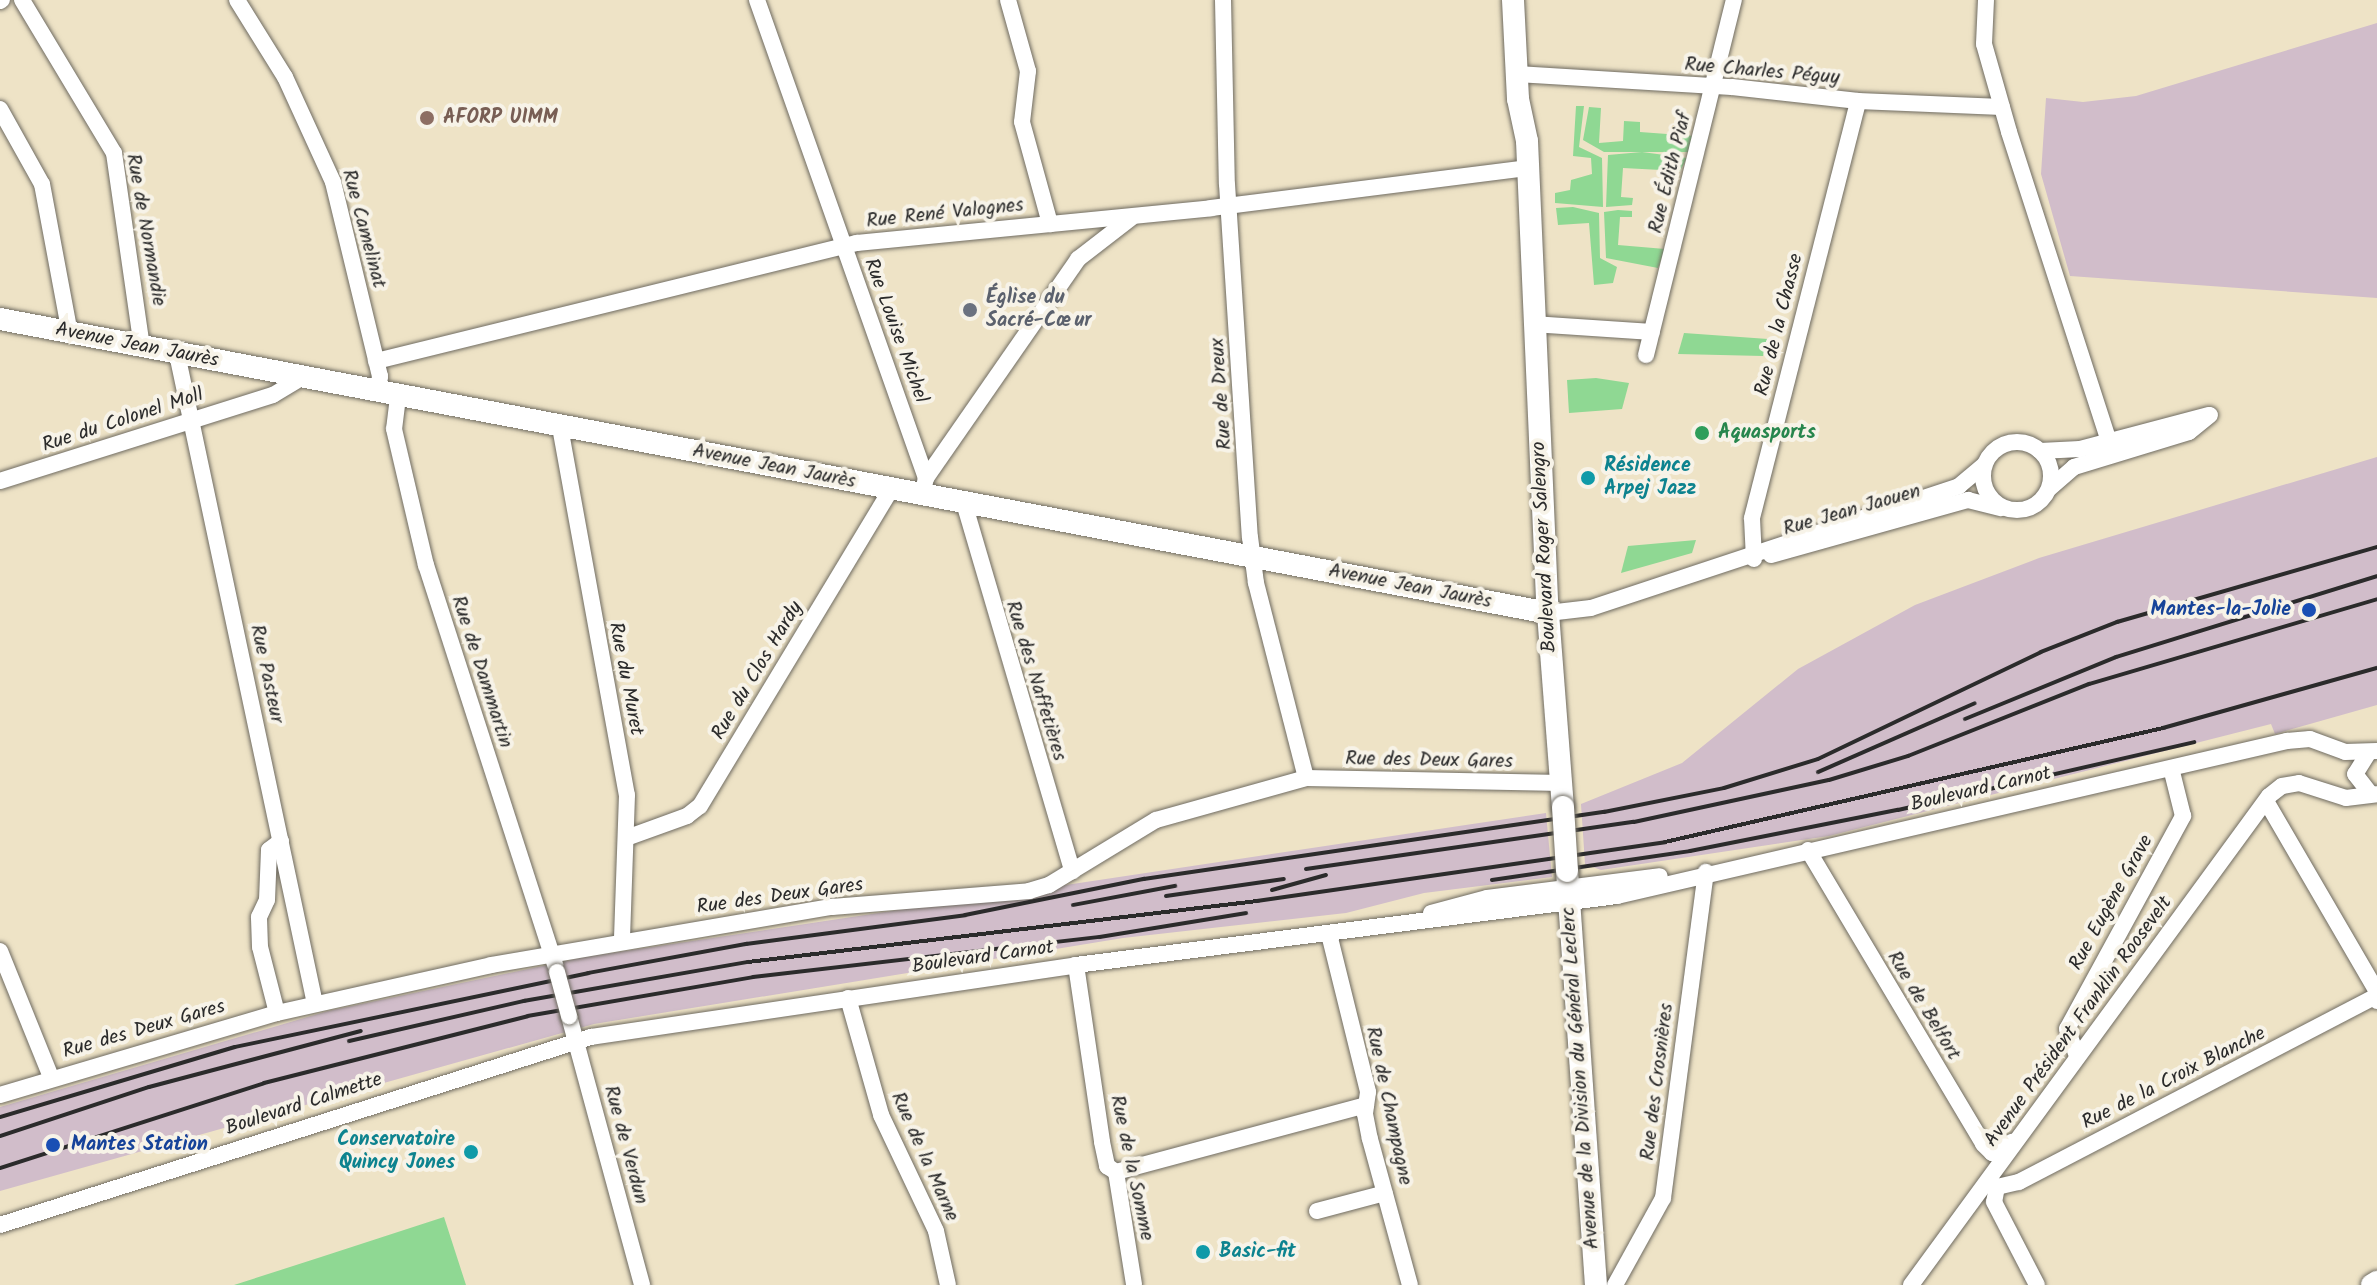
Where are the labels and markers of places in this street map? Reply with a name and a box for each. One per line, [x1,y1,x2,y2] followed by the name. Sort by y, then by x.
[443,106,558,130] place label: AFORP UIMM
[418,109,436,127] marker: AFORP UIMM
[986,286,1091,333] place label: Église du Sacré-Cœur
[961,301,979,319] marker: Église du Sacré-Cœur
[1718,421,1816,445] place label: Aquasports
[1693,424,1711,442] marker: Aquasports
[1604,454,1696,501] place label: Résidence Arpej Jazz
[1579,469,1597,487] marker: Résidence Arpej Jazz
[2151,598,2291,622] place label: Mantes-la-Jolie
[2298,599,2320,621] marker: Mantes-la-Jolie
[337,1128,455,1175] place label: Conservatoire Quincy Jones
[71,1133,208,1157] place label: Mantes Station
[42,1134,64,1156] marker: Mantes Station
[462,1143,480,1161] marker: Conservatoire Quincy Jones
[1219,1240,1296,1264] place label: Basic-fit
[1194,1243,1212,1261] marker: Basic-fit

